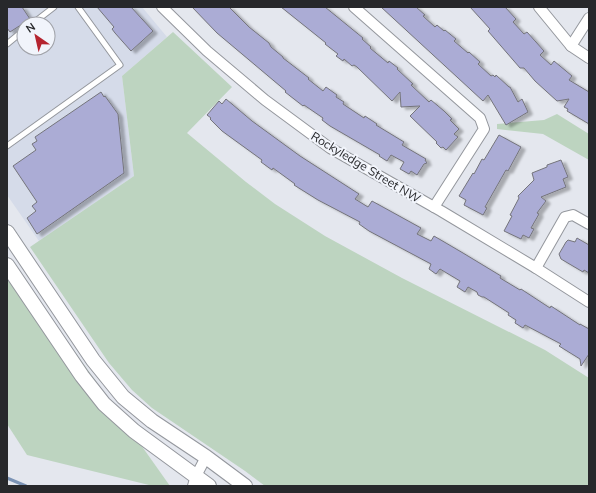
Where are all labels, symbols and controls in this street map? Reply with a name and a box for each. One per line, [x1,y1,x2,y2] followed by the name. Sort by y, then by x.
[16,16,56,56] north arrow
[23,20,38,36] text: N
[308,128,424,206] street label: Rockyledge Street NW

